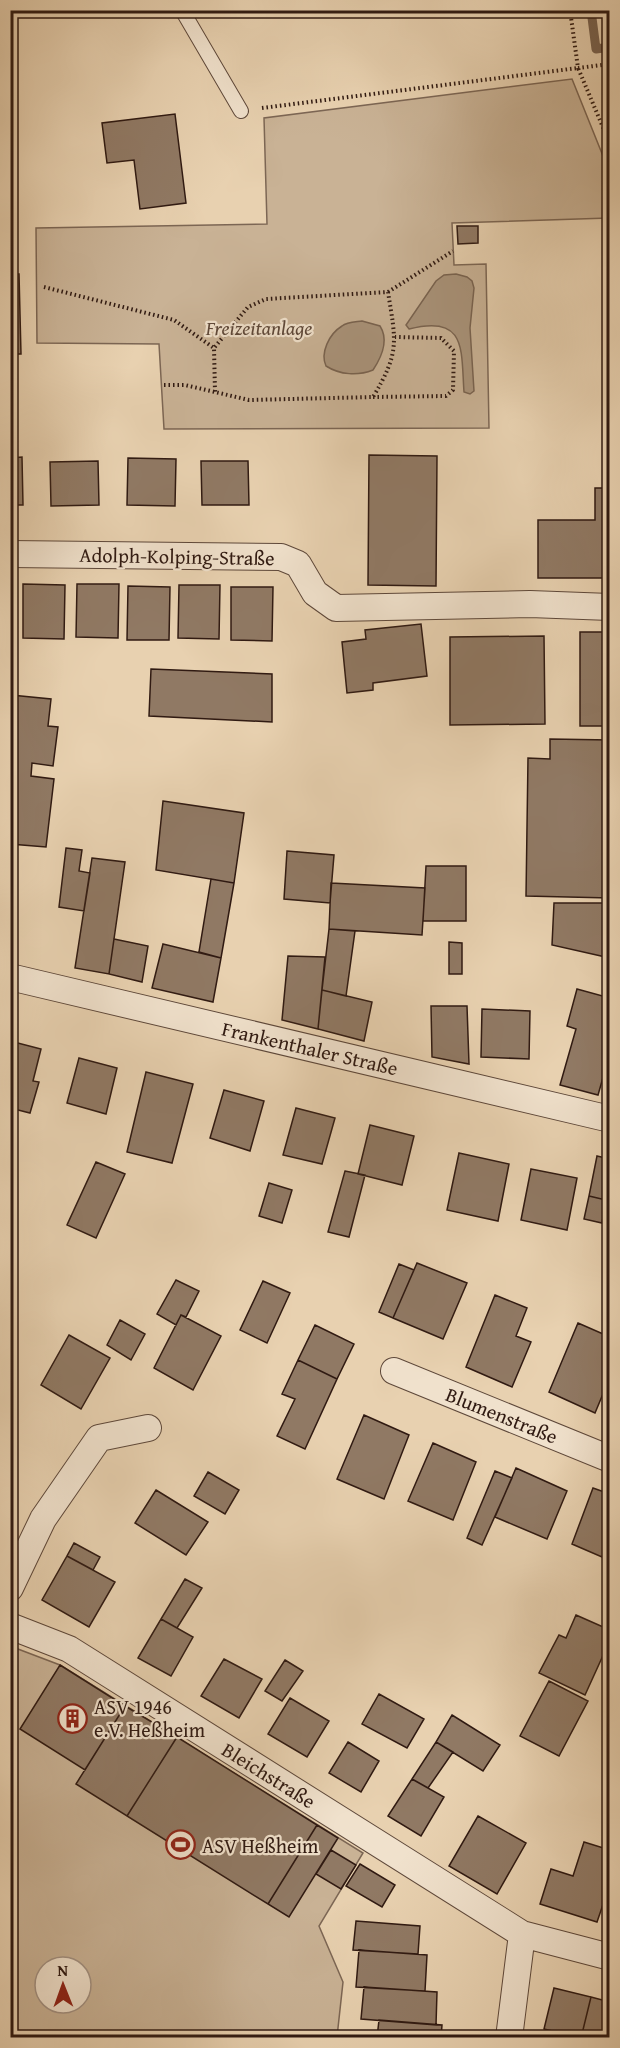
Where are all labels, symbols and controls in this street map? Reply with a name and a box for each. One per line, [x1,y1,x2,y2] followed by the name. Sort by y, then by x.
[205,313,312,342] park label: Freizeitanlage
[79,540,275,572] street label: Adolph-Kolping-Straße
[219,1014,401,1082] street label: Frankenthaler Straße
[442,1379,562,1451] street label: Blumenstraße
[94,1692,206,1744] place label: ASV 1946 e.V. Heßheim
[57,1702,89,1734] building icon: ASV 1946 e.V. Heßheim
[217,1735,321,1815] street label: Bleichstraße
[165,1829,197,1861] sports icon: ASV Heßheim
[202,1831,319,1860] place label: ASV Heßheim
[33,1955,93,2015] north arrow
[57,1958,69,1982] text: N

